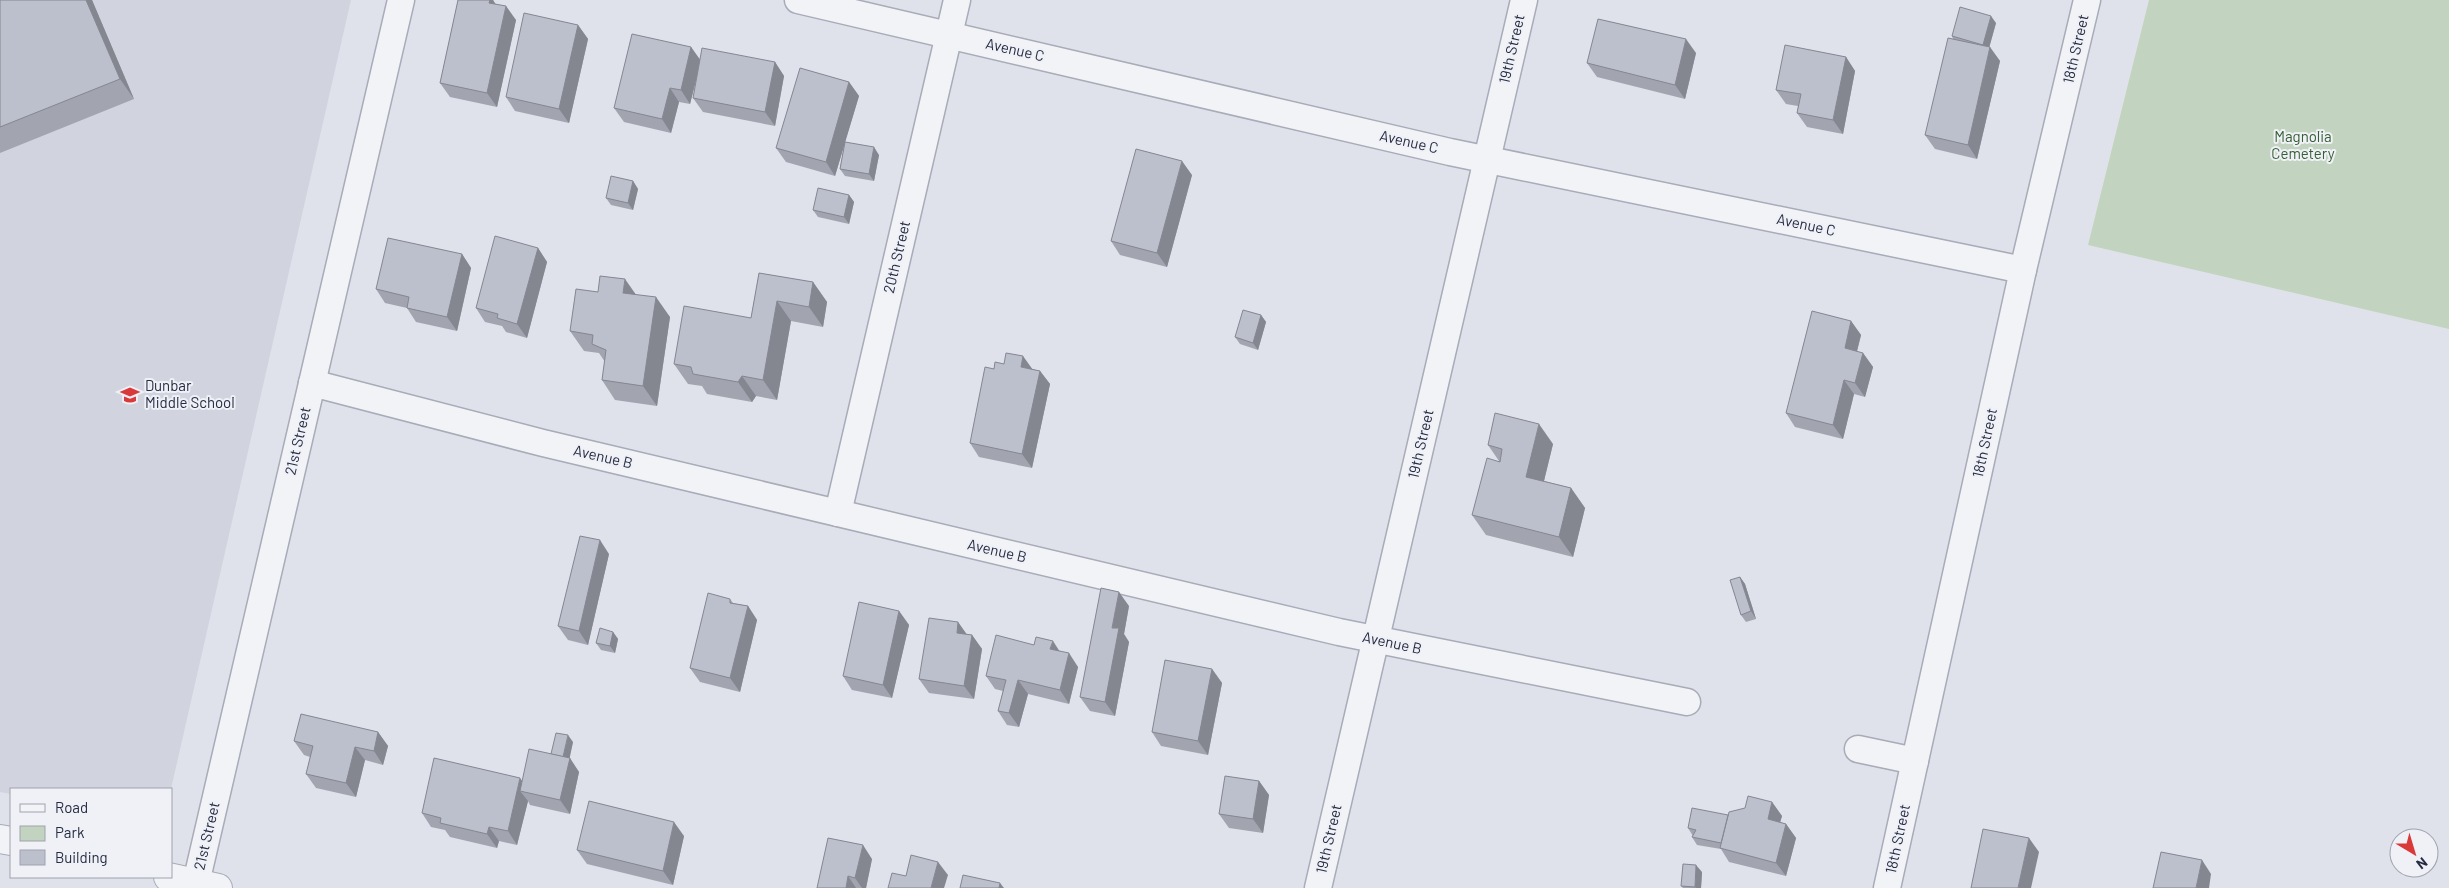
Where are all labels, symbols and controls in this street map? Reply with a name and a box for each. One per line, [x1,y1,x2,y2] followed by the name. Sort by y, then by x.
[1494,12,1528,85] street label: 19th Street
[2058,12,2092,85] street label: 18th Street
[984,34,1046,65] street label: Avenue C
[1378,126,1440,157] street label: Avenue C
[2271,127,2335,162] park label: Magnolia Cemetery
[1775,209,1837,239] street label: Avenue C
[879,219,913,295] street label: 20th Street
[145,376,235,411] place label: Dunbar Middle School
[119,384,141,406] school or university icon: Dunbar Middle School
[280,405,314,477] street label: 21st Street
[1968,406,2000,479] street label: 18th Street
[1403,407,1437,480] street label: 19th Street
[572,440,635,472] street label: Avenue B
[966,534,1029,566] street label: Avenue B
[1361,627,1423,657] street label: Avenue B
[10,788,172,878] legend
[55,798,88,816] text: Road
[189,800,223,872] street label: 21st Street
[1311,802,1345,875] street label: 19th Street
[1881,802,1913,875] street label: 18th Street
[55,823,85,841] text: Park
[2389,828,2439,878] north arrow
[55,848,108,866] text: Building
[2413,854,2431,873] text: N

